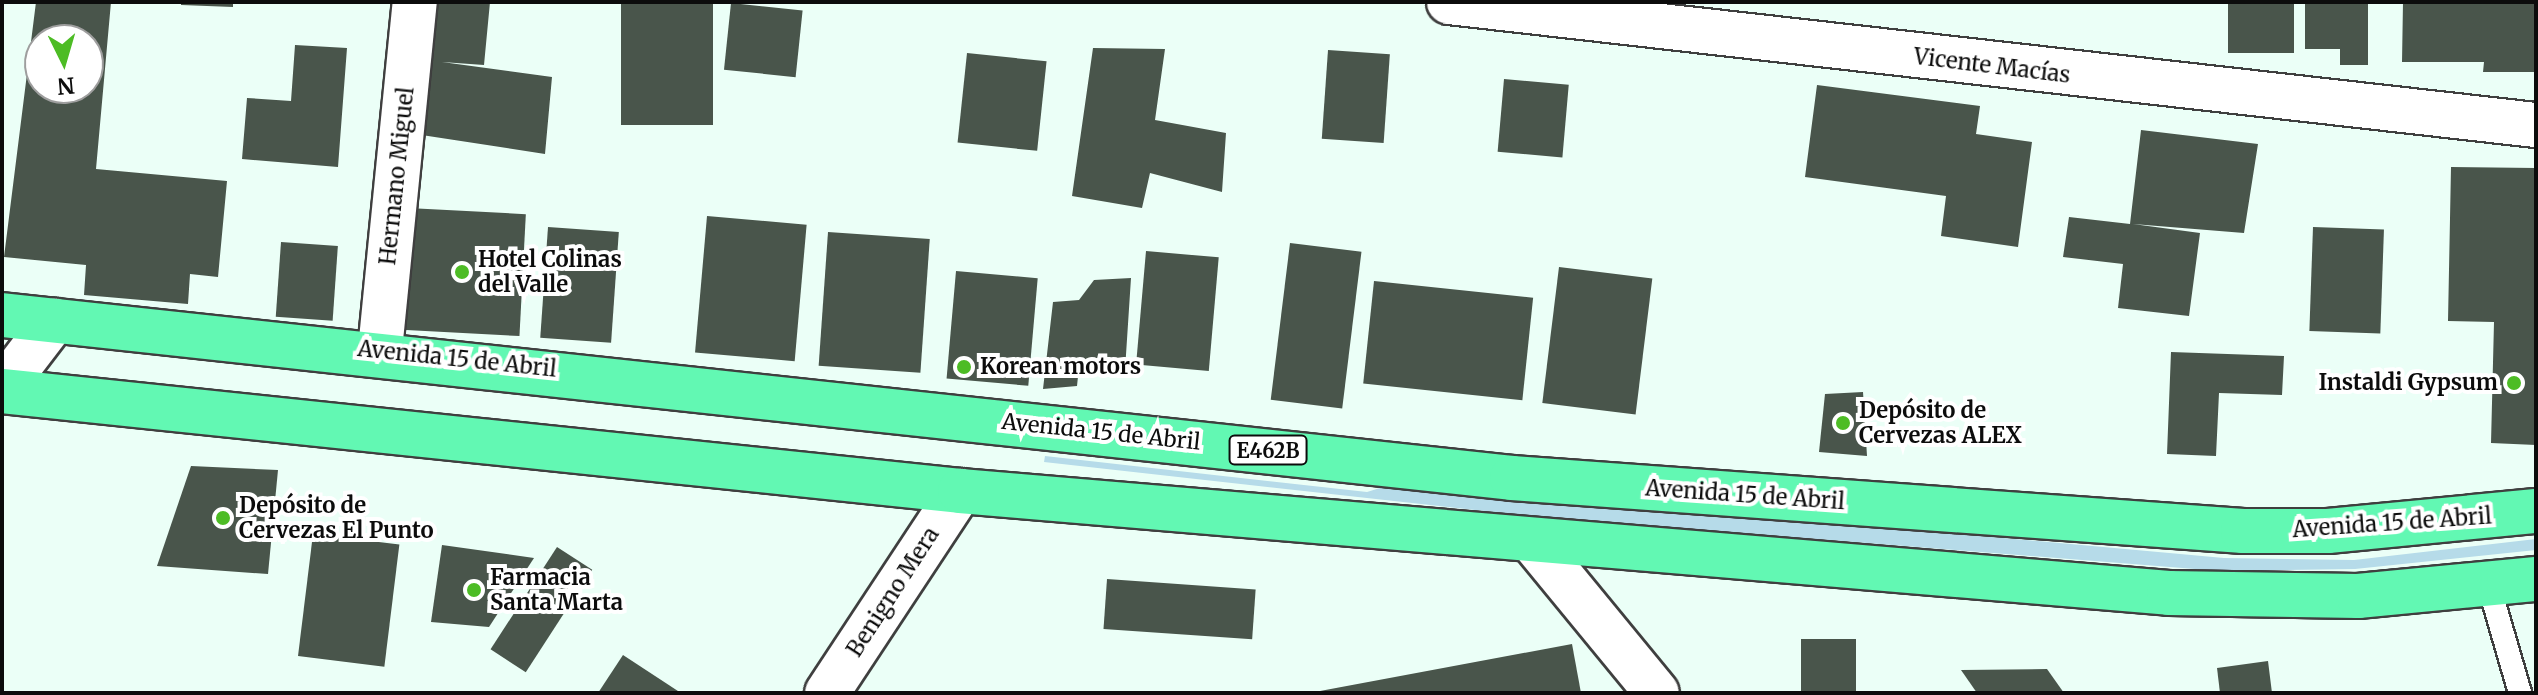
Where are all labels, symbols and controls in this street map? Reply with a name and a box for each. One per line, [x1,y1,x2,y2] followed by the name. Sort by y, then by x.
[24,24,104,104] north arrow
[1912,43,2072,89] street label: Vicente Macías
[56,71,76,101] text: N
[375,86,419,266] street label: Hermano Miguel
[478,246,622,298] place label: Hotel Colinas del Valle
[453,263,471,281] marker: Hotel Colinas del Valle
[356,335,558,383] street label: Avenida 15 de Abril
[980,354,1141,380] place label: Korean motors
[955,358,973,376] marker: Korean motors
[2318,370,2498,396] place label: Instaldi Gypsum
[2505,374,2523,392] marker: Instaldi Gypsum
[1859,397,2022,448] place label: Depósito de Cervezas ALEX
[1000,408,1202,456] street label: Avenida 15 de Abril
[1834,414,1852,432] marker: Depósito de Cervezas ALEX
[1228,434,1308,466] road number: E462B
[1644,475,1846,515] street label: Avenida 15 de Abril
[239,492,434,544] place label: Depósito de Cervezas El Punto
[2291,503,2493,543] street label: Avenida 15 de Abril
[214,509,232,527] marker: Depósito de Cervezas El Punto
[841,522,945,662] street label: Benigno Mera
[490,564,623,616] place label: Farmacia Santa Marta
[465,581,483,599] marker: Farmacia Santa Marta

